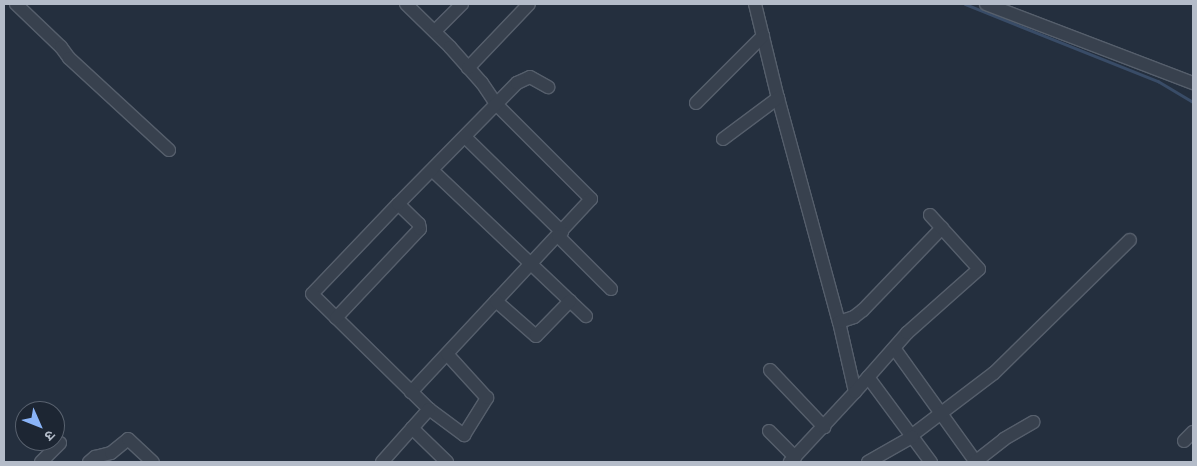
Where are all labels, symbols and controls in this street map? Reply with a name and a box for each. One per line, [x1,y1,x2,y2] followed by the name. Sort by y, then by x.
[15,401,65,451] north arrow
[41,427,59,444] text: उ

